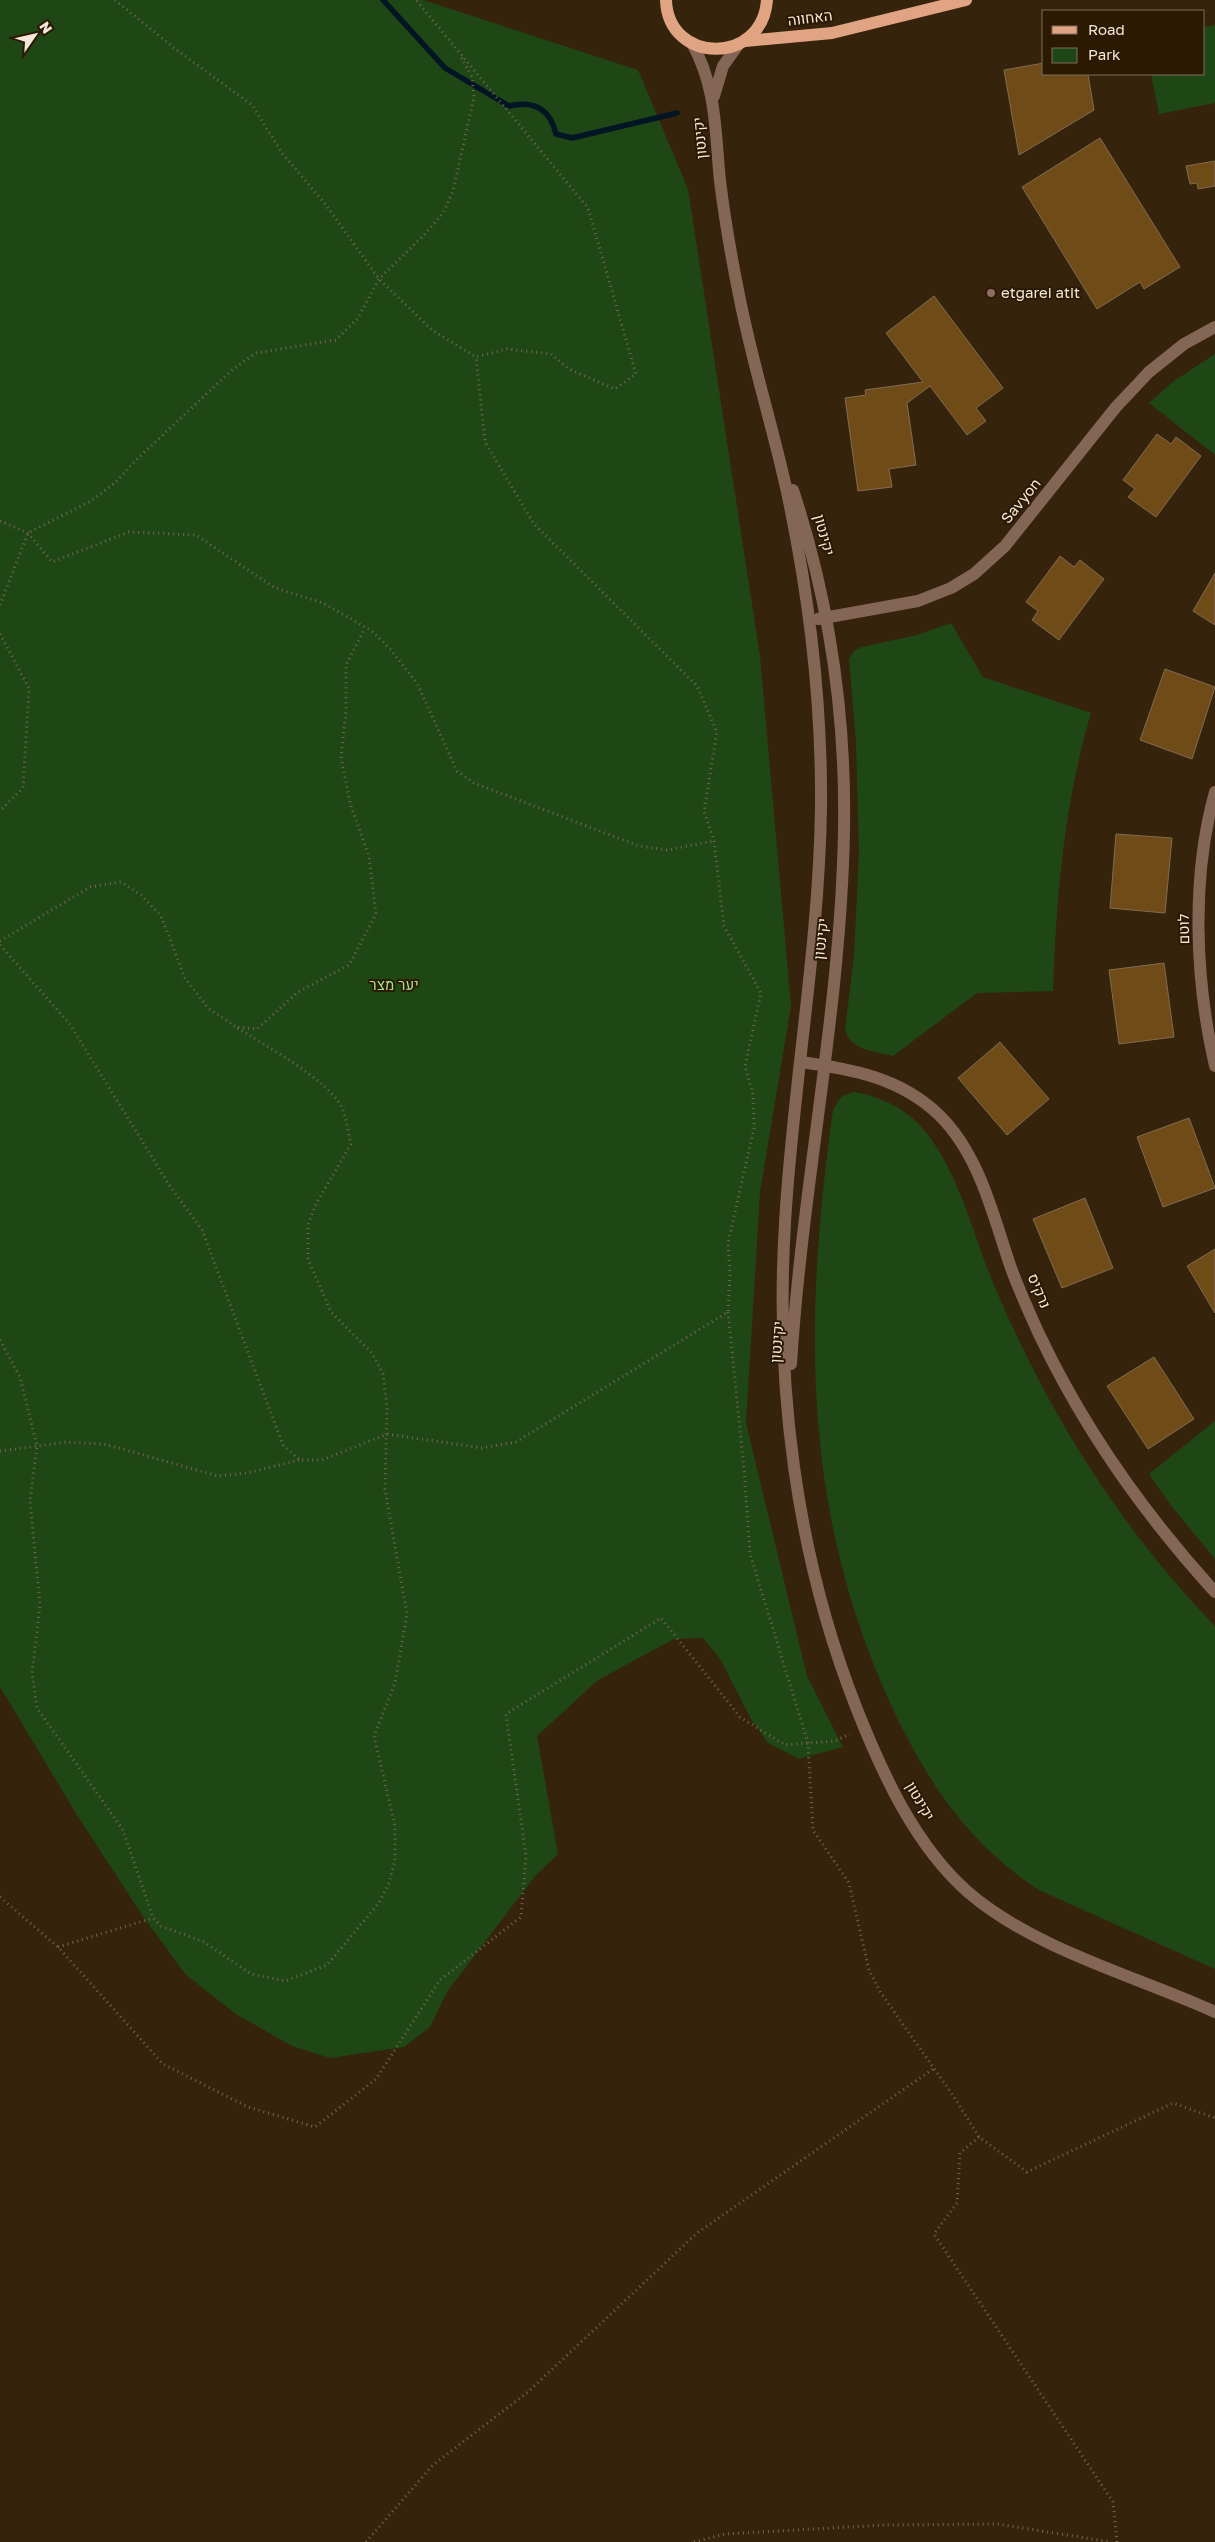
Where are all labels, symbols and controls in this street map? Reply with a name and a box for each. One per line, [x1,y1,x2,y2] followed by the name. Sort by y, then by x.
[786,5,833,29] street label: האחווה
[10,10,60,60] north arrow
[1042,10,1205,75] legend
[36,18,56,37] text: N
[1088,20,1125,38] text: Road
[1088,45,1121,63] text: Park
[688,116,710,160] street label: יקינטון
[1001,283,1080,301] place label: etgarei atit
[985,287,997,299] marker: etgarei atit
[997,474,1044,527] street label: Savyon
[811,512,839,557] street label: יקינטון
[1174,913,1192,945] street label: לוטם
[809,917,831,961] street label: יקינטון
[369,975,419,993] park label: יער מצר
[1025,1270,1055,1311] street label: נרקיס
[766,1320,786,1363] street label: יקינטון
[903,1778,939,1823] street label: יקינטון

